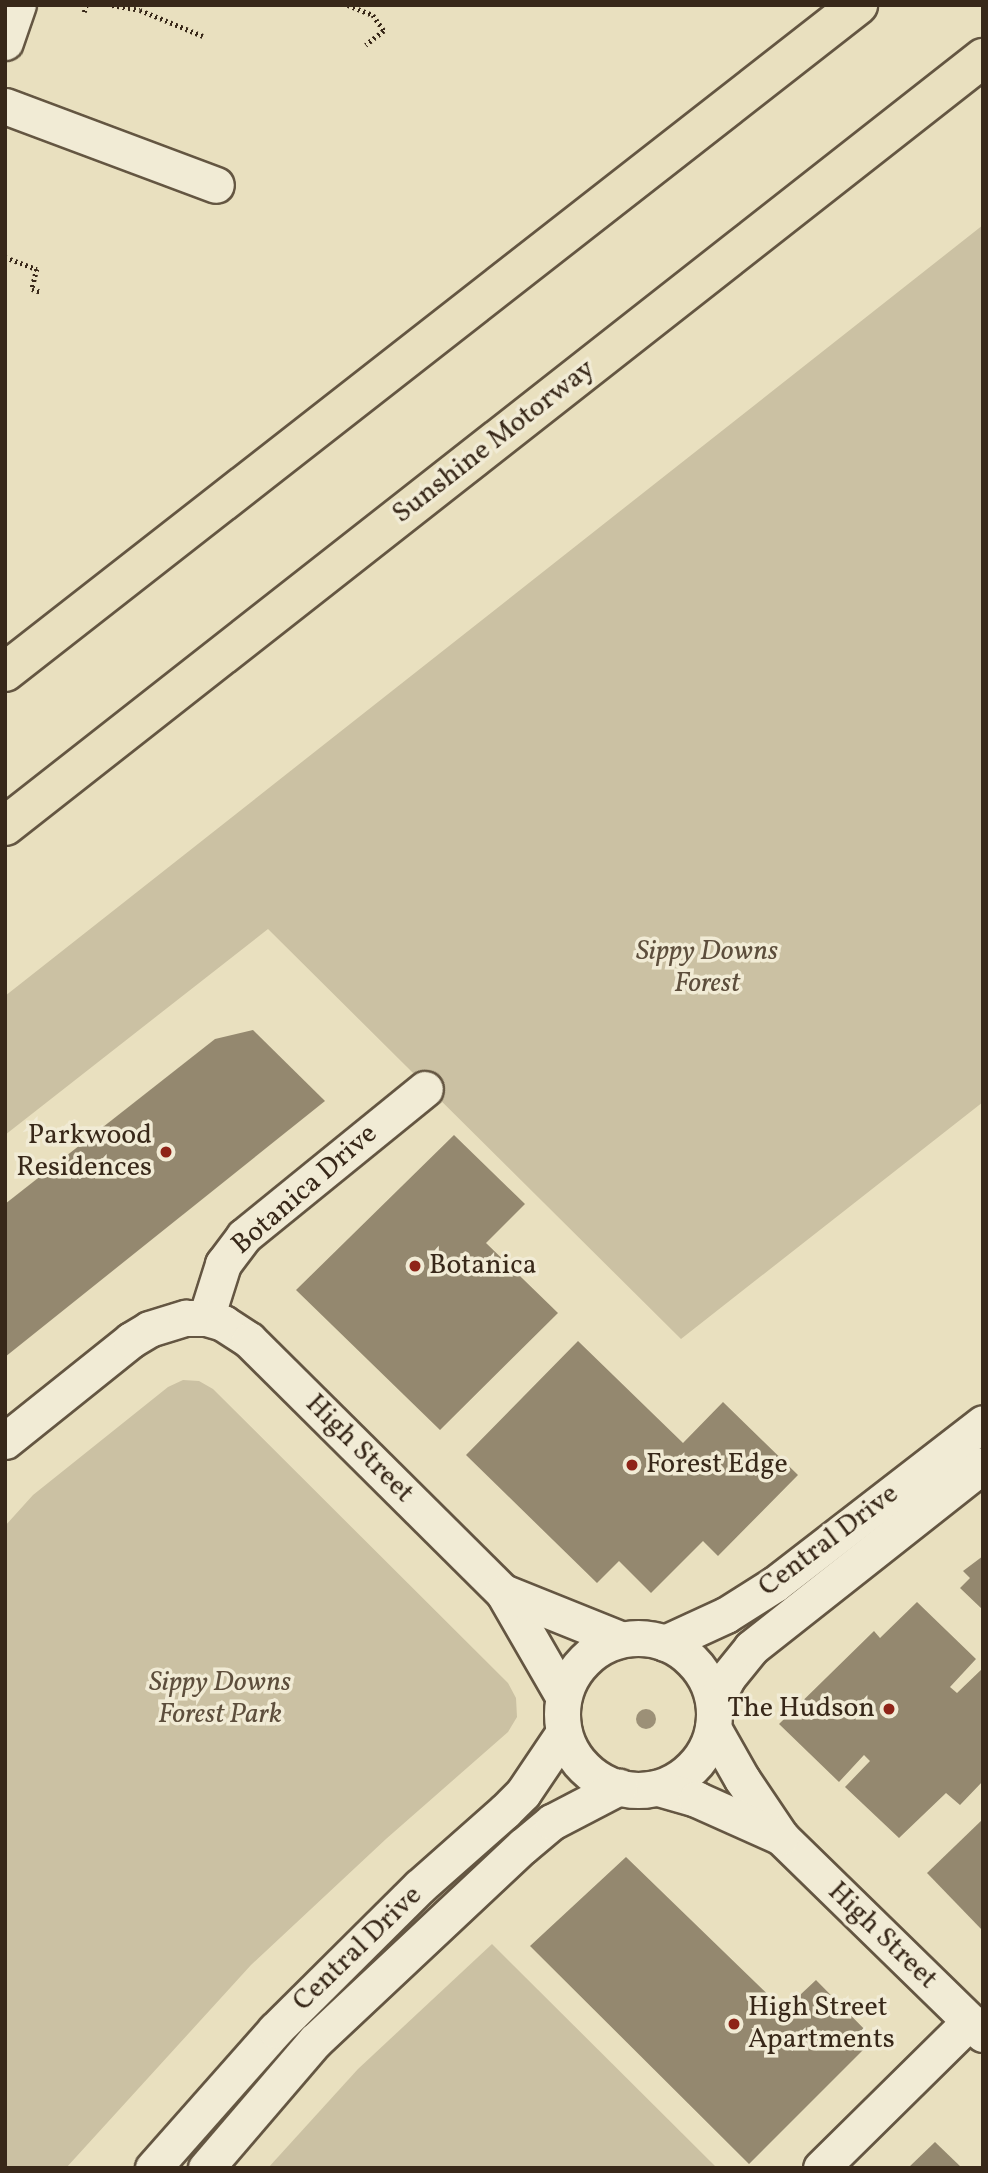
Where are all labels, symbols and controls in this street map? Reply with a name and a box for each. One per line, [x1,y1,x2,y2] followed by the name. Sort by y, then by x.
[386,353,602,531] street label: Sunshine Motorway
[636,935,778,1001] park label: Sippy Downs Forest
[225,1118,385,1262] street label: Botanica Drive
[16,1119,152,1185] place label: Parkwood Residences
[158,1144,174,1160] marker: Parkwood Residences
[429,1249,537,1283] place label: Botanica
[407,1258,423,1274] marker: Botanica
[298,1388,420,1510] street label: High Street
[646,1448,788,1482] place label: Forest Edge
[624,1457,640,1473] marker: Forest Edge
[753,1478,905,1604] street label: Central Drive
[149,1666,291,1732] park label: Sippy Downs Forest Park
[727,1692,875,1726] place label: The Hudson
[881,1701,897,1717] marker: The Hudson
[820,1875,944,1997] street label: High Street
[287,1879,429,2019] street label: Central Drive
[748,1991,895,2057] place label: High Street Apartments
[726,2016,742,2032] marker: High Street Apartments

